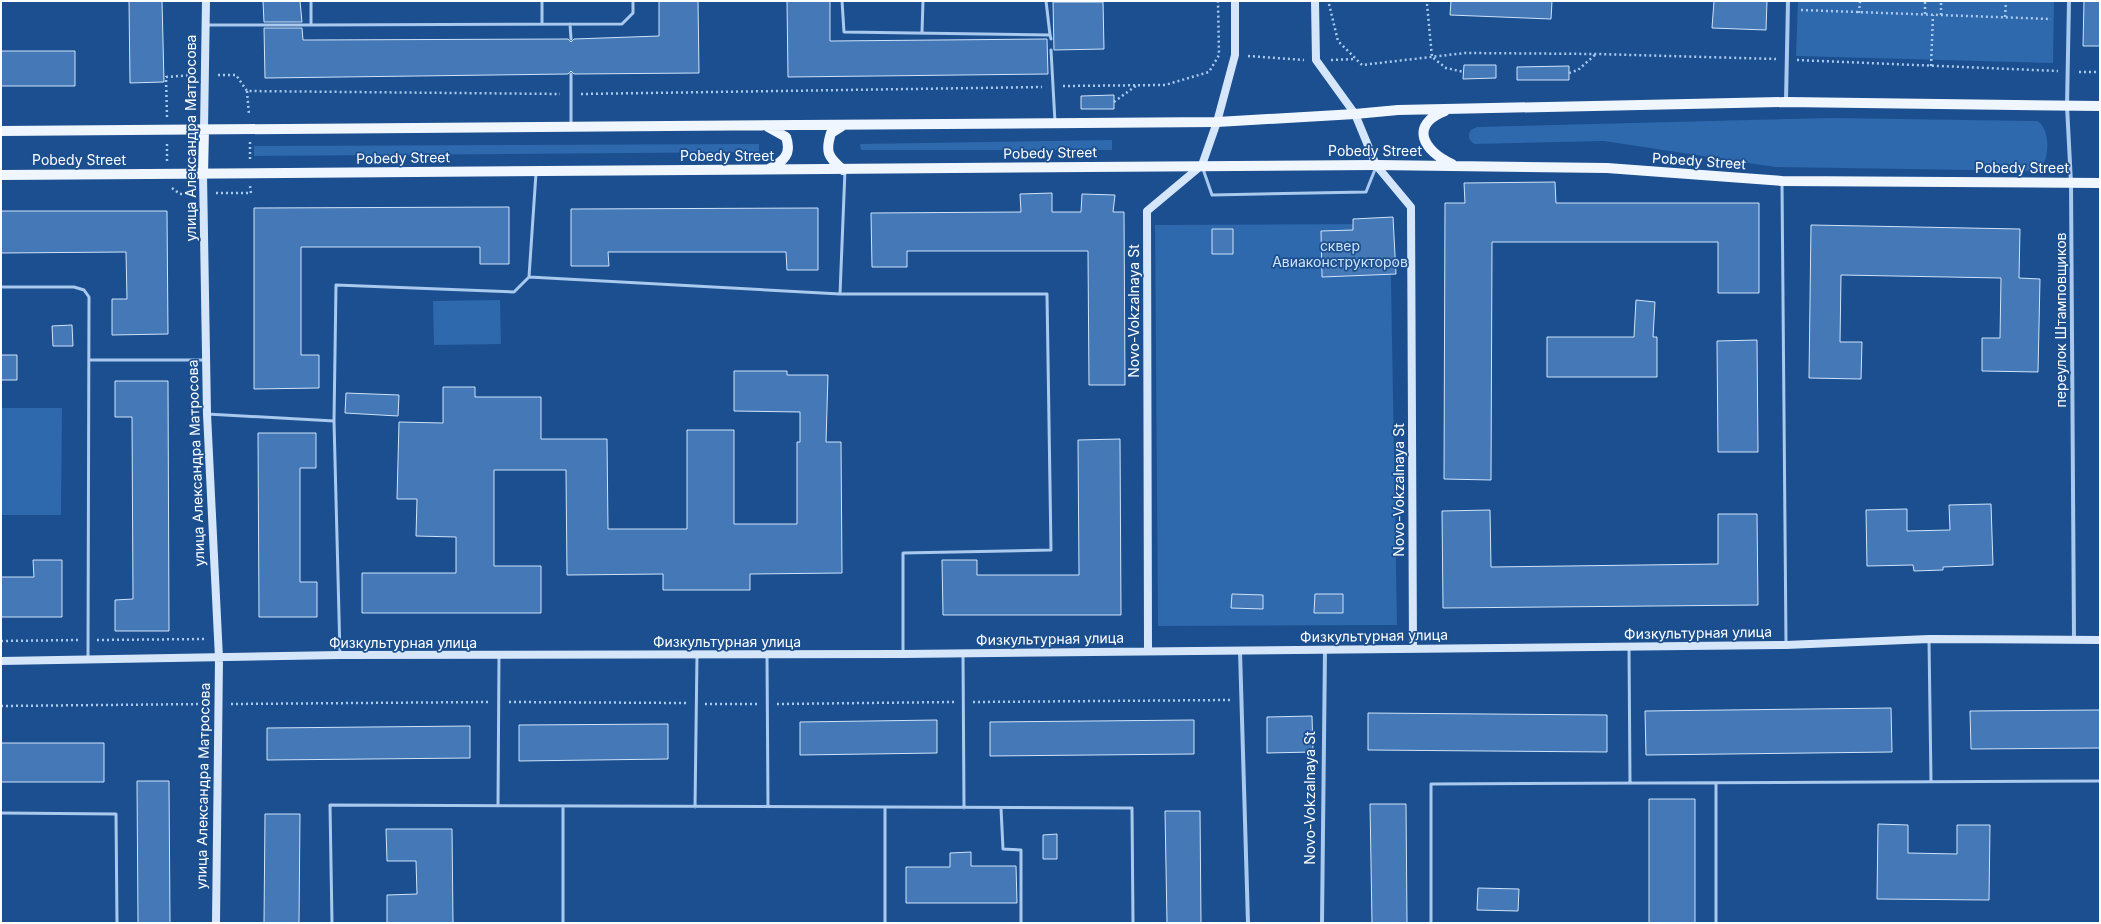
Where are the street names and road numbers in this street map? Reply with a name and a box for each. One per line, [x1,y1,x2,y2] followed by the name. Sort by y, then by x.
[182,35,199,241] street label: улица Александра Матросова
[1328,142,1422,159] street label: Pobedy Street
[1003,143,1098,162] street label: Pobedy Street
[680,147,774,164] street label: Pobedy Street
[356,148,451,167] street label: Pobedy Street
[1652,149,1747,172] street label: Pobedy Street
[32,151,126,168] street label: Pobedy Street
[1975,159,2069,176] street label: Pobedy Street
[2052,232,2069,407] street label: переулок Штамповщиков
[1125,244,1142,378] street label: Novo-Vokzalnaya St
[183,359,208,567] street label: улица Александра Матросова
[1390,423,1407,557] street label: Novo-Vokzalnaya St
[1624,623,1772,642] street label: Физкультурная улица
[1300,626,1448,645] street label: Физкультурная улица
[976,629,1124,648] street label: Физкультурная улица
[653,633,801,650] street label: Физкультурная улица
[329,634,477,651] street label: Физкультурная улица
[192,682,213,890] street label: улица Александра Матросова
[1301,731,1318,865] street label: Novo-Vokzalnaya St

